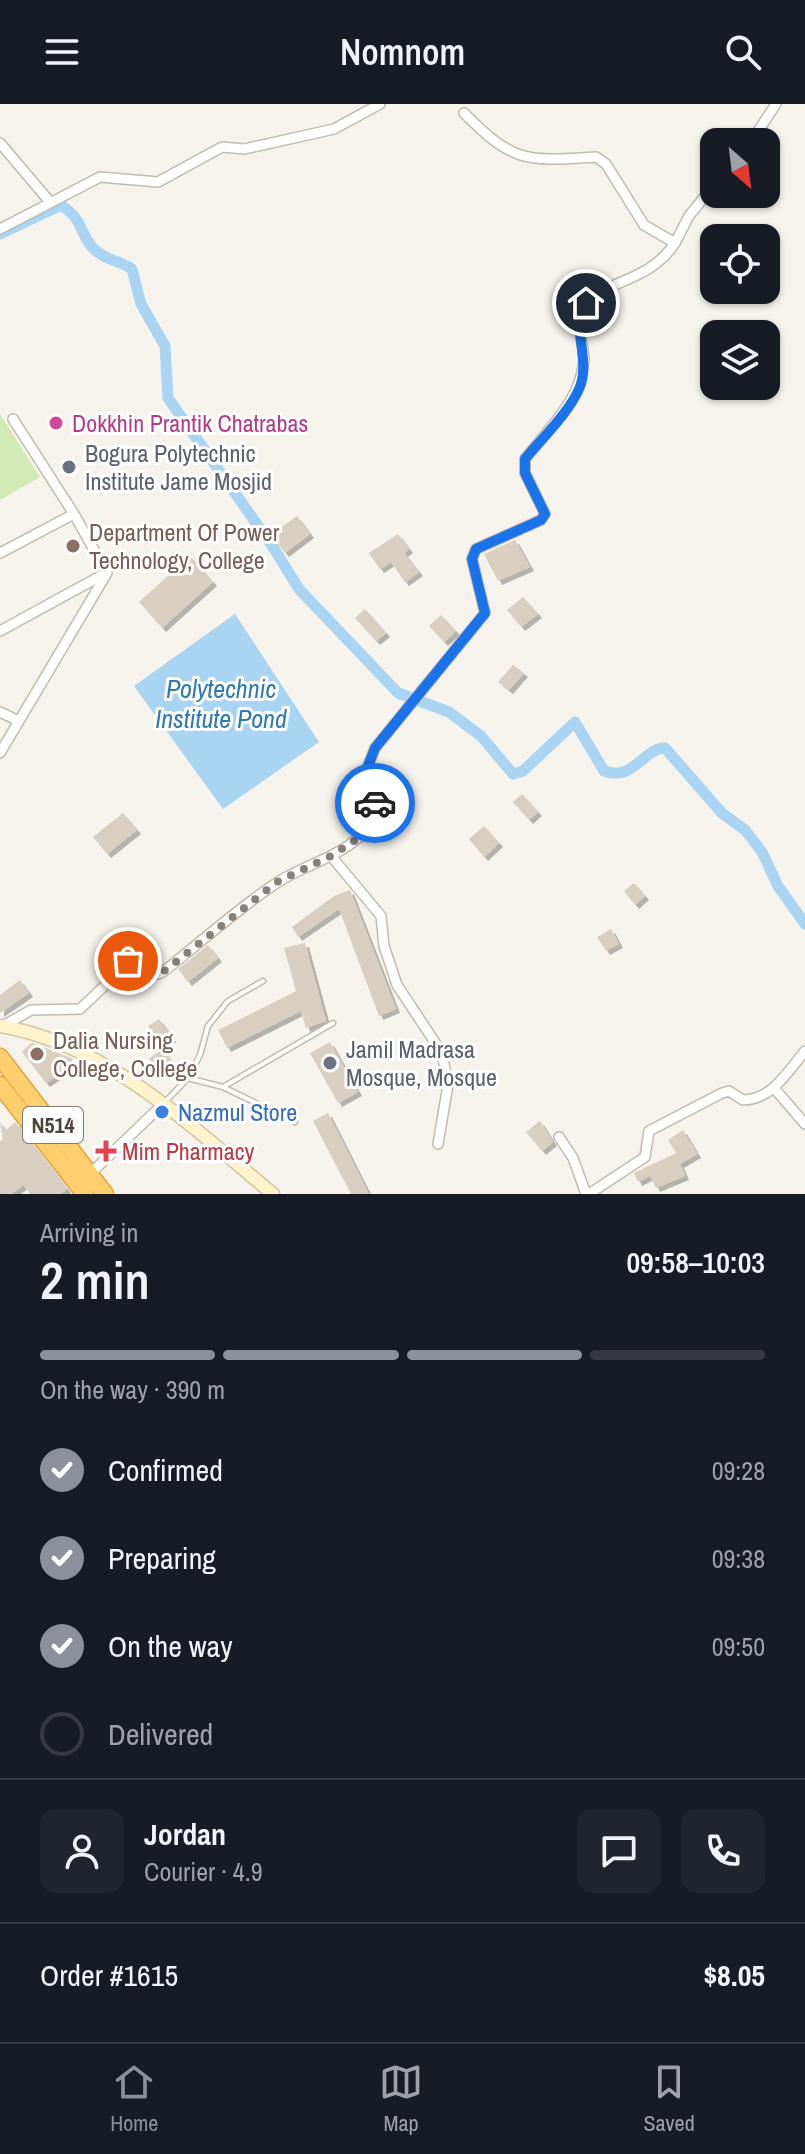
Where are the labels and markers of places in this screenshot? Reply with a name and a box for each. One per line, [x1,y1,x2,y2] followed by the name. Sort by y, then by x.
[552,269,620,337] pin
[72,407,308,439] place label: Dokkhin Prantik Chatrabas
[47,414,65,432] marker: Dokkhin Prantik Chatrabas
[85,437,272,497] place label: Bogura Polytechnic Institute Jame Mosjid
[60,458,78,476] marker: Bogura Polytechnic Institute Jame Mosjid
[89,516,280,576] place label: Department Of Power Technology, College
[64,537,82,555] marker: Department Of Power Technology, College
[94,927,162,995] pin
[53,1024,197,1084] place label: Dalia Nursing College, College
[346,1033,497,1093] place label: Jamil Madrasa Mosque, Mosque
[28,1045,46,1063] marker: Dalia Nursing College, College
[321,1054,339,1072] marker: Jamil Madrasa Mosque, Mosque
[178,1096,297,1128] place label: Nazmul Store
[153,1103,171,1121] marker: Nazmul Store
[122,1135,254,1167] place label: Mim Pharmacy
[97,1142,115,1160] marker: Mim Pharmacy

